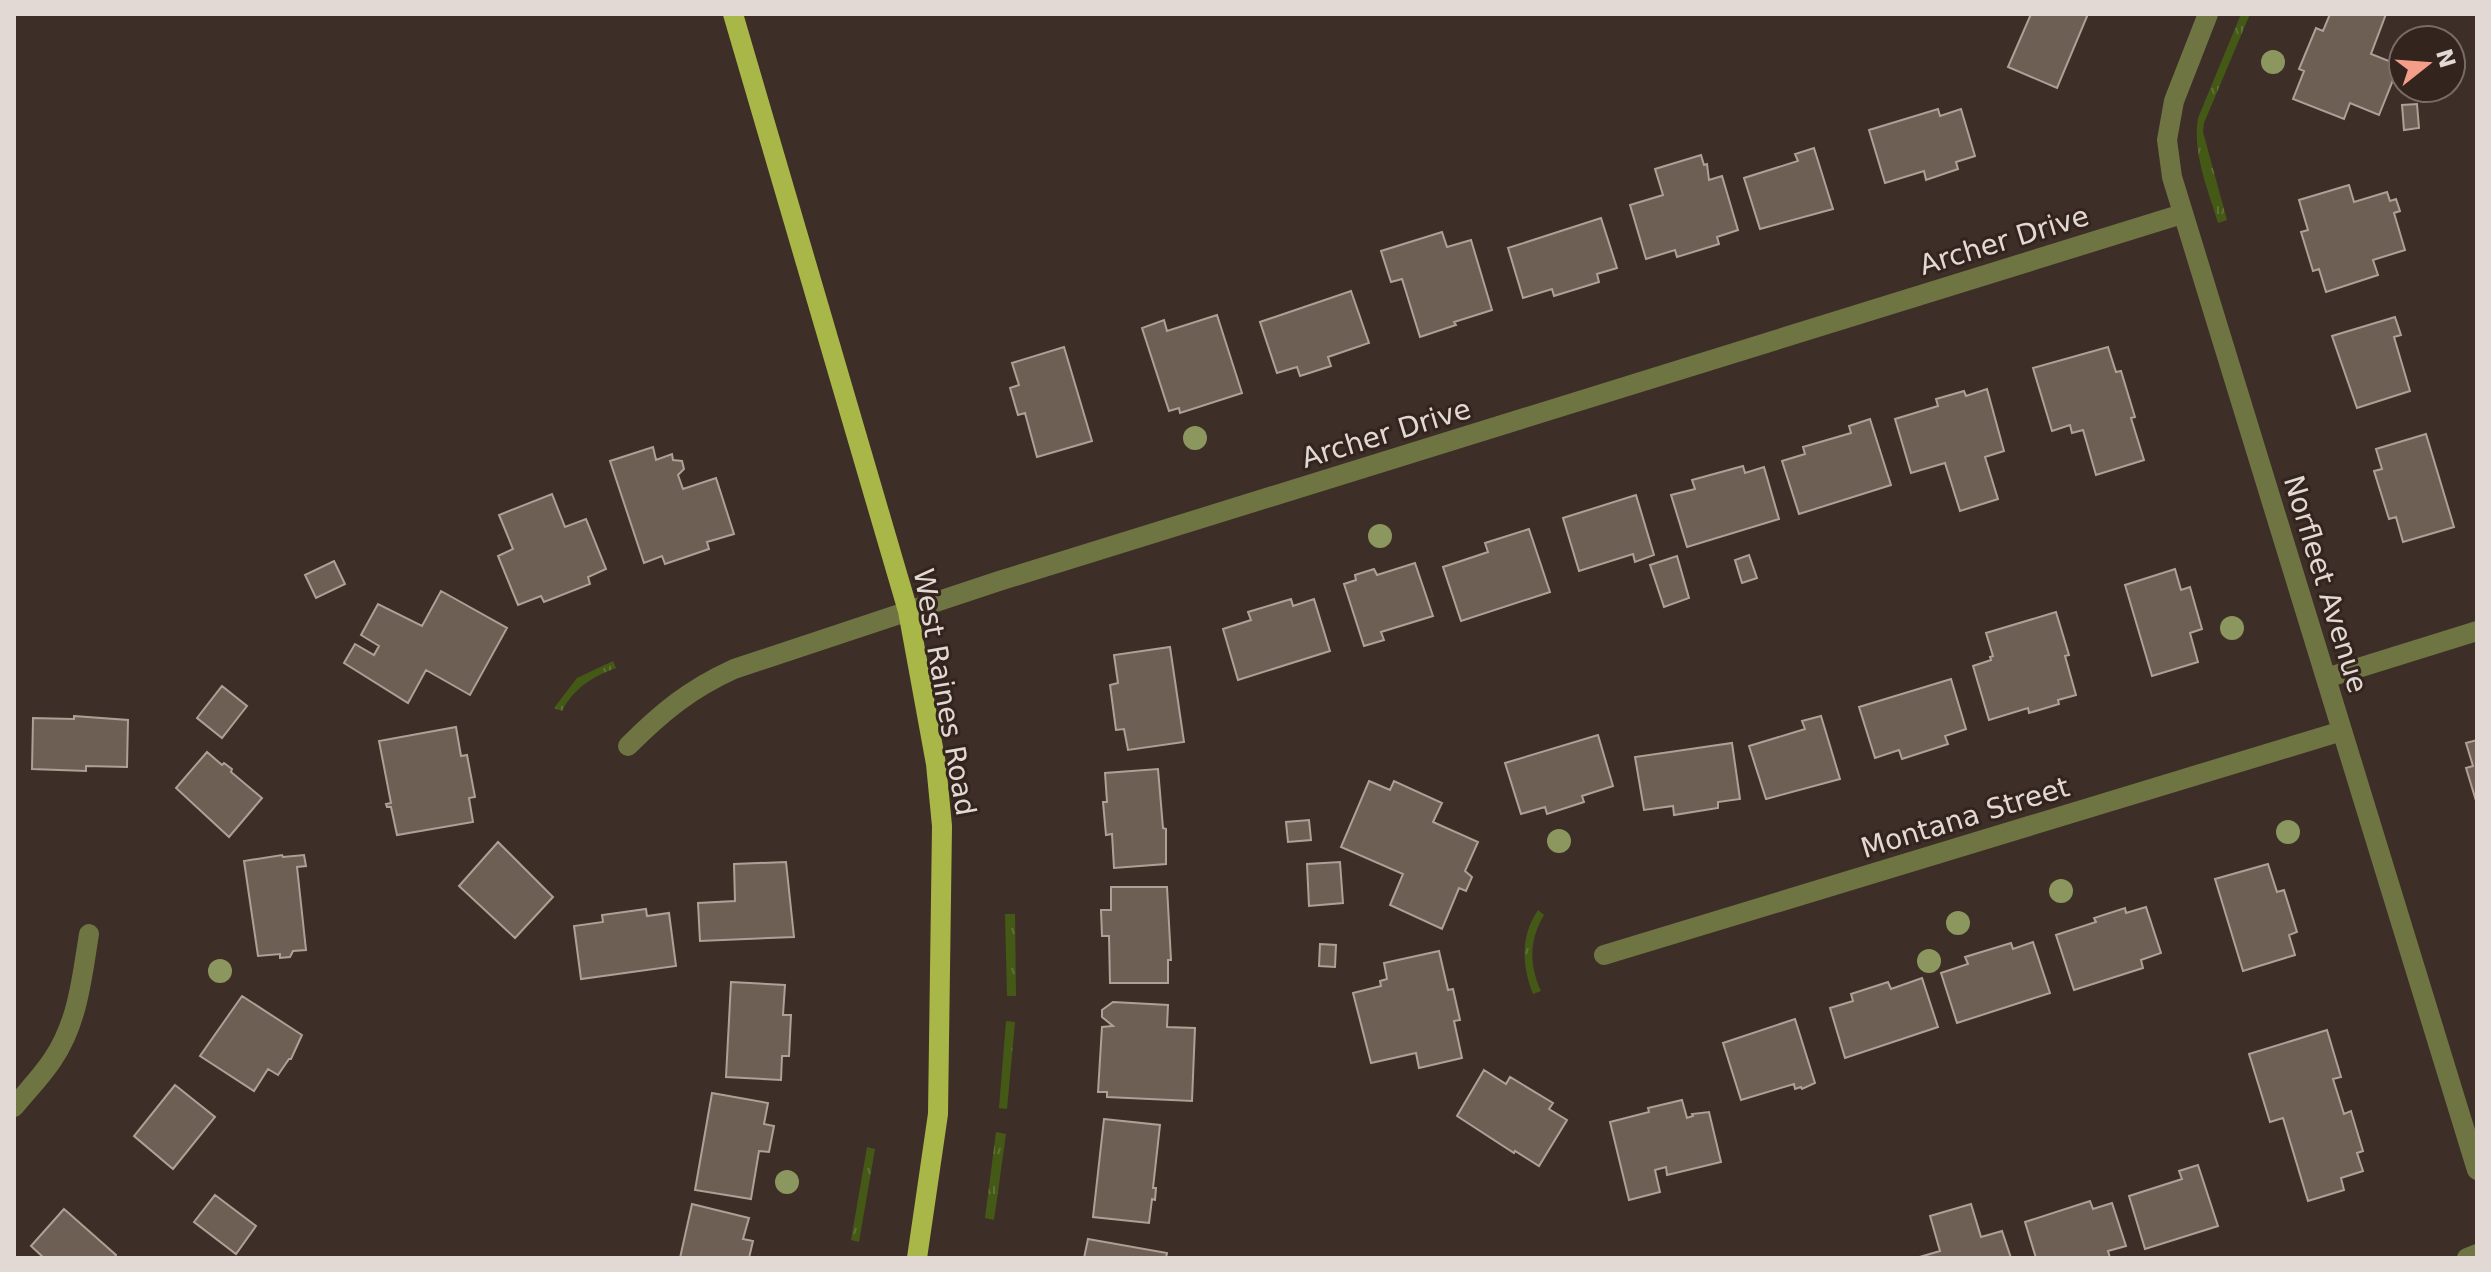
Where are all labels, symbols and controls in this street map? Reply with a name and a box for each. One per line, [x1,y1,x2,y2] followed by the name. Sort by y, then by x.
[2387,24,2467,104] north arrow
[2431,46,2460,71] text: N
[1915,199,2093,282] street label: Archer Drive
[1297,392,1475,475] street label: Archer Drive
[2277,471,2374,697] street label: Norfleet Avenue
[907,566,982,818] street label: West Raines Road
[1857,770,2073,865] street label: Montana Street

